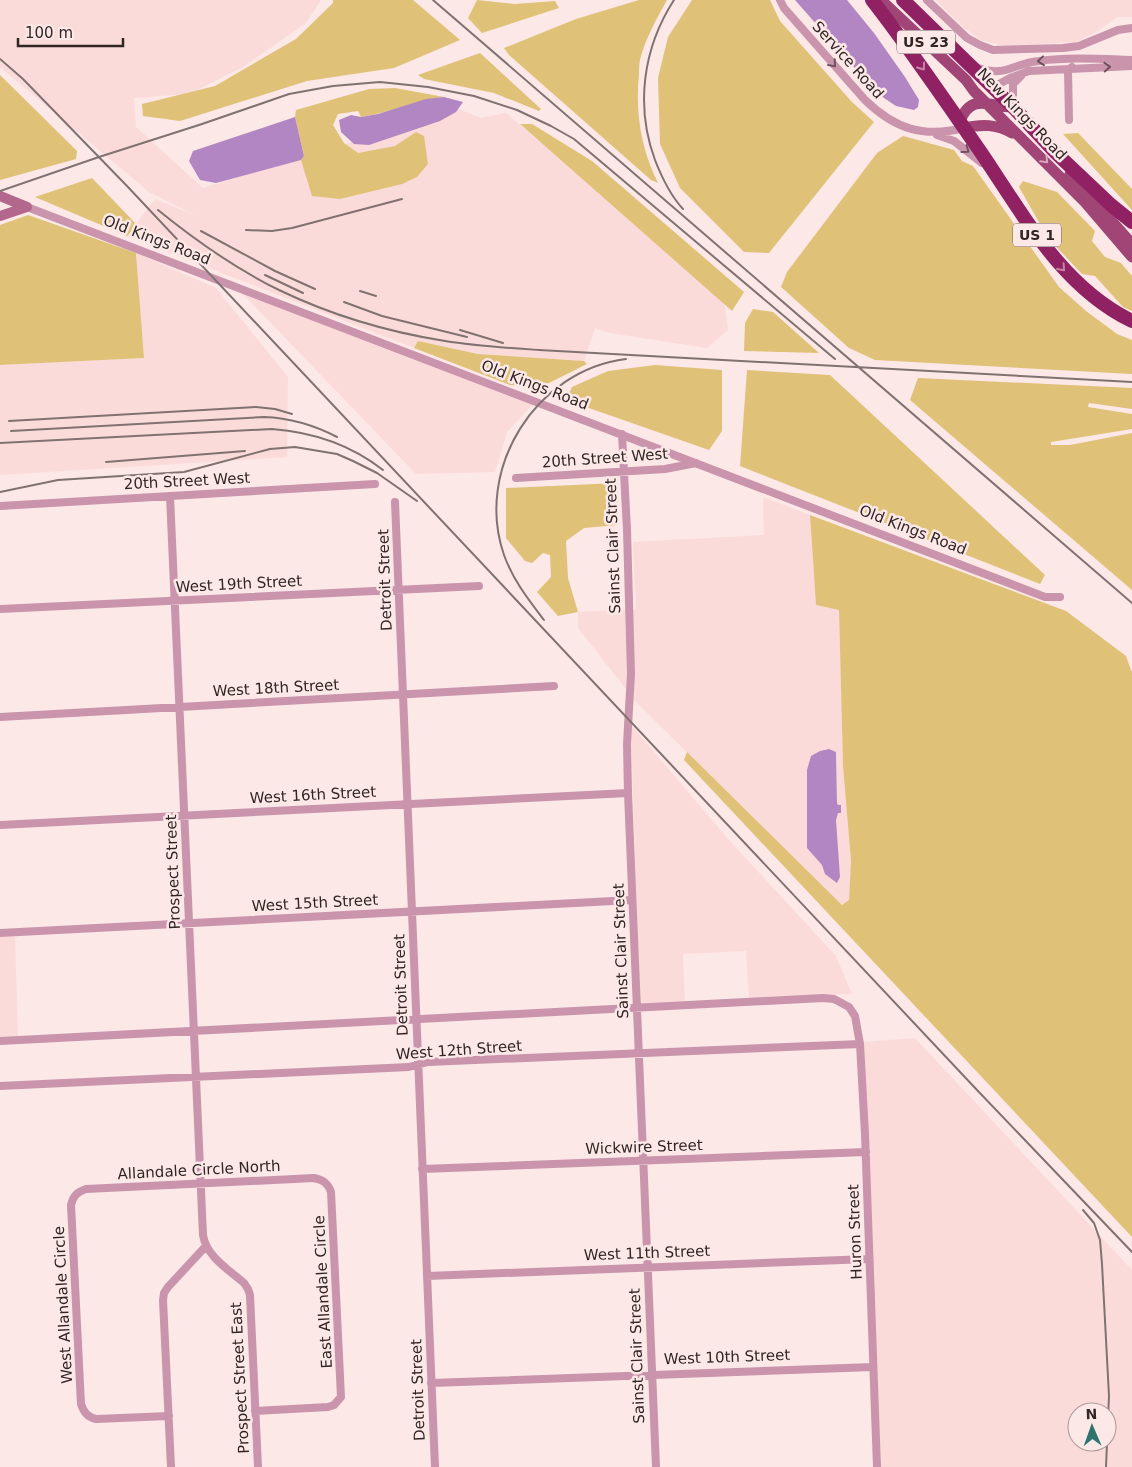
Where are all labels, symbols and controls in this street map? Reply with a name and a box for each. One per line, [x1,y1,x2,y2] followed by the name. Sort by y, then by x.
[18,15,122,47] scale bar
[809,18,887,102] street label: Service Road
[25,24,73,42] text: 100 m
[897,31,955,54] road number: US 23
[1037,55,1045,66] one-way arrow
[828,59,837,68] one-way arrow
[916,61,925,71] one-way arrow
[1103,62,1111,73] one-way arrow
[974,64,1070,164] street label: New Kings Road
[960,144,970,153] one-way arrow
[1039,155,1048,164] one-way arrow
[101,211,213,269] street label: Old Kings Road
[1013,224,1061,246] road number: US 1
[1057,262,1066,271] one-way arrow
[479,356,591,414] street label: Old Kings Road
[541,445,669,471] street label: 20th Street West
[123,469,251,493] street label: 20th Street West
[602,478,624,614] street label: Sainst Clair Street
[857,501,969,559] street label: Old Kings Road
[374,529,396,631] street label: Detroit Street
[175,572,303,596] street label: West 19th Street
[212,676,340,700] street label: West 18th Street
[249,783,377,807] street label: West 16th Street
[162,814,184,930] street label: Prospect Street
[610,883,632,1019] street label: Sainst Clair Street
[251,891,379,915] street label: West 15th Street
[390,934,412,1036] street label: Detroit Street
[395,1037,523,1063] street label: West 12th Street
[585,1136,703,1158] street label: Wickwire Street
[117,1157,281,1183] street label: Allandale Circle North
[844,1184,866,1280] street label: Huron Street
[310,1215,336,1369] street label: East Allandale Circle
[50,1226,76,1384] street label: West Allandale Circle
[583,1242,711,1264] street label: West 11th Street
[626,1288,648,1424] street label: Sainst Clair Street
[227,1302,253,1454] street label: Prospect Street East
[407,1339,429,1441] street label: Detroit Street
[663,1346,791,1368] street label: West 10th Street
[1067,1402,1117,1452] north arrow
[1085,1406,1098,1422] text: N

